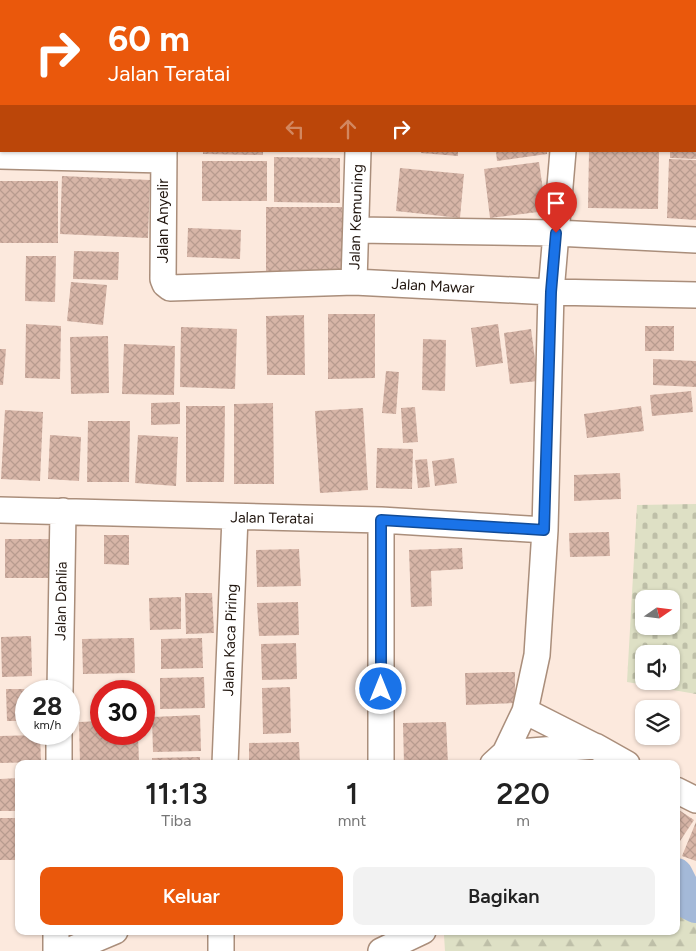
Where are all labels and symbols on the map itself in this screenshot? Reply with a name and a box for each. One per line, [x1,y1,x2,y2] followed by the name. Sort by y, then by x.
[345,164,367,270] street label: Jalan Kemuning
[154,179,172,263] street label: Jalan Anyelir
[535,182,577,233] pin
[391,275,475,297] street label: Jalan Mawar
[230,508,314,528] street label: Jalan Teratai
[51,561,71,641] street label: Jalan Dahlia
[219,584,241,696] street label: Jalan Kaca Piring
[635,590,680,635] north arrow
[354,662,406,714] position arrow
[90,680,155,745] speed limit sign: 30

